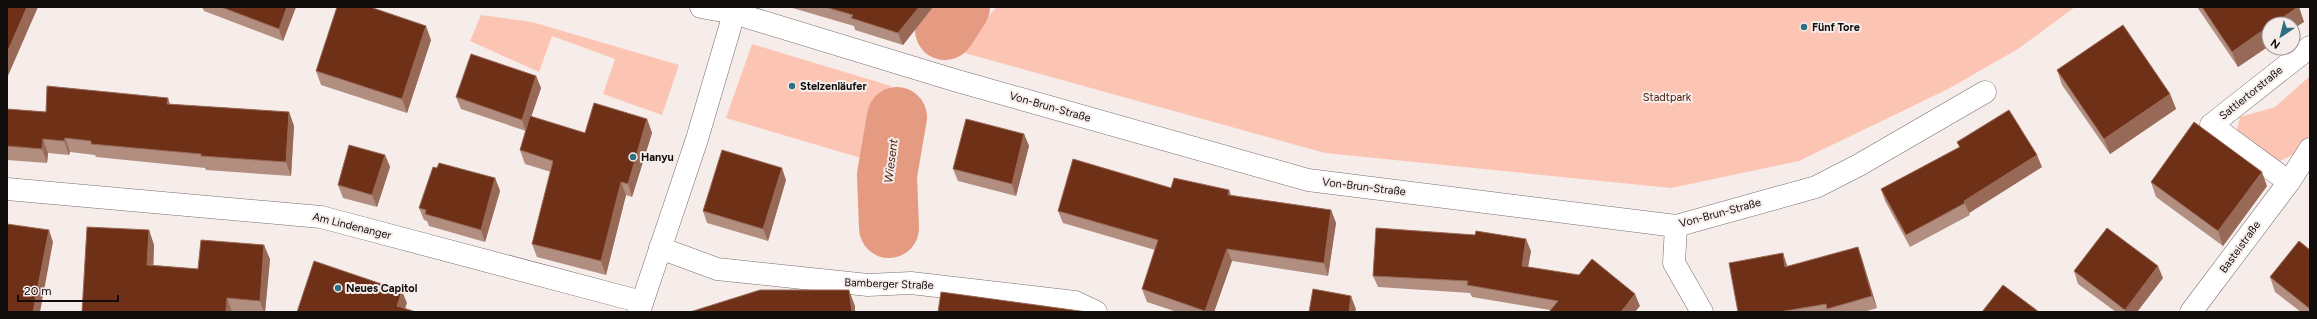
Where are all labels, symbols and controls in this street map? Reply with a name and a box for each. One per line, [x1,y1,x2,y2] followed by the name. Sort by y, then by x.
[2261,16,2301,56] north arrow
[1812,21,1860,34] place label: Fünf Tore
[1799,22,1809,32] marker: Fünf Tore
[2268,36,2283,52] text: N
[2217,63,2285,123] street label: Sattlertorstraße
[800,80,867,93] place label: Stelzenläufer
[787,81,797,91] marker: Stelzenläufer
[1008,89,1092,125] street label: Von-Brun-Straße
[1643,91,1692,104] park label: Stadtpark
[881,138,901,184] water label: Wiesent
[641,151,674,164] place label: Hanyu
[628,152,638,162] marker: Hanyu
[1321,175,1407,199] street label: Von-Brun-Straße
[1678,196,1762,230] street label: Von-Brun-Straße
[311,210,393,242] street label: Am Lindenanger
[2217,219,2263,275] street label: Basteistraße
[844,276,934,292] street label: Bamberger Straße
[18,277,118,303] scale bar
[346,282,418,295] place label: Neues Capitol
[333,283,343,293] marker: Neues Capitol
[24,284,52,298] text: 20 m

